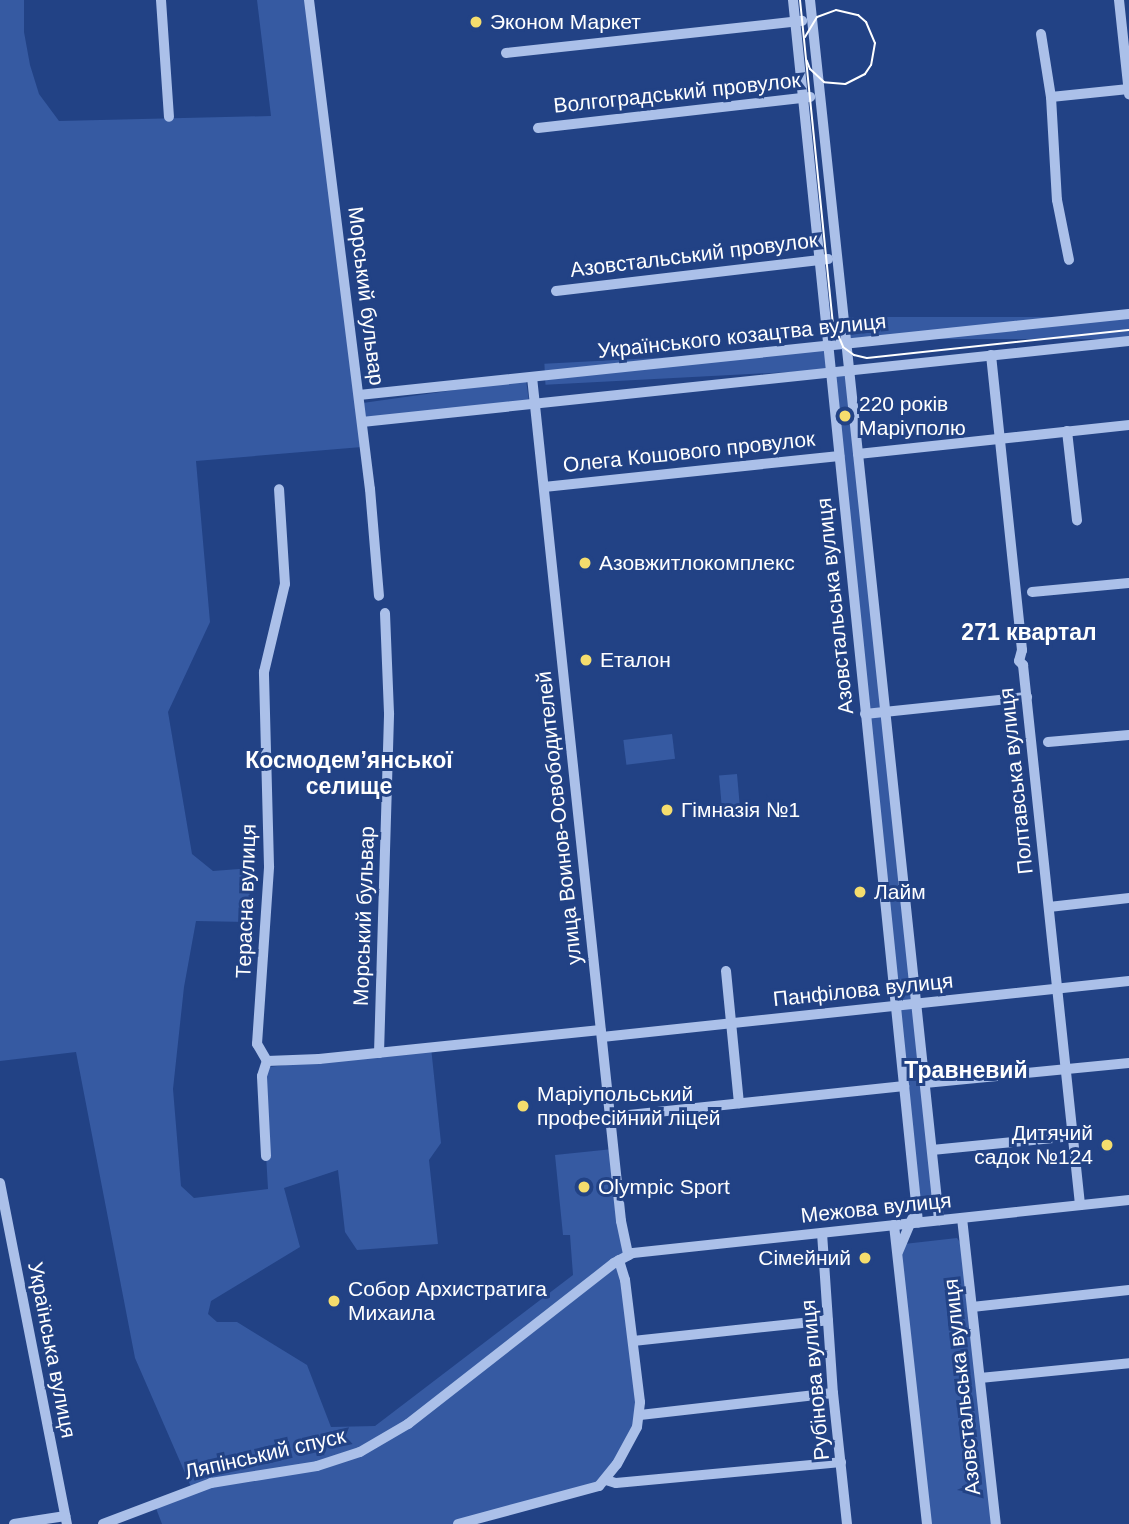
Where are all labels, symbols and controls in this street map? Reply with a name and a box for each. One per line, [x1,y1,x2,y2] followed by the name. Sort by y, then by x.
[490,9,641,35] place label: Эконом Маркет
[468,14,484,30] marker: Эконом Маркет
[552,67,802,119] street label: Волгоградський провулок
[343,205,389,387] street label: Морський бульвар
[569,227,819,283] street label: Азовстальський провулок
[596,308,888,364] street label: Українського козацтва вулиця
[859,391,966,441] place label: 220 років Маріуполю
[837,408,853,424] marker: 220 років Маріуполю
[562,426,816,478] street label: Олега Кошового провулок
[811,497,859,715] street label: Азовстальська вулиця
[599,550,795,576] place label: Азовжитлокомплекс
[577,555,593,571] marker: Азовжитлокомплекс
[961,618,1097,646] district label: 271 квартал
[600,647,671,673] place label: Еталон
[578,652,594,668] marker: Еталон
[531,670,587,966] street label: улица Воинов-Освободителей
[994,687,1038,875] street label: Полтавська вулиця
[245,746,453,800] district label: Космодем’янської селище
[681,797,800,823] place label: Гімназія №1
[659,802,675,818] marker: Гімназія №1
[231,823,261,979] street label: Терасна вулиця
[348,826,380,1006] street label: Морський бульвар
[874,879,926,905] place label: Лайм
[852,884,868,900] marker: Лайм
[772,968,954,1012] street label: Панфілова вулиця
[904,1056,1028,1084] district label: Травневий
[537,1081,721,1131] place label: Маріупольський професійний ліцей
[515,1098,531,1114] marker: Маріупольський професійний ліцей
[974,1120,1093,1170] place label: Дитячий садок №124
[1099,1137,1115,1153] marker: Дитячий садок №124
[598,1174,730,1200] place label: Olympic Sport
[576,1179,592,1195] marker: Olympic Sport
[799,1188,953,1228] street label: Межова вулиця
[758,1245,851,1271] place label: Сімейний
[857,1250,873,1266] marker: Сімейний
[23,1260,81,1440] street label: Українська вулиця
[348,1276,547,1326] place label: Собор Архистратига Михаила
[938,1278,986,1496] street label: Азовстальська вулиця
[326,1293,342,1309] marker: Собор Архистратига Михаила
[795,1299,835,1461] street label: Рубінова вулиця
[182,1423,348,1485] street label: Ляпінський спуск

